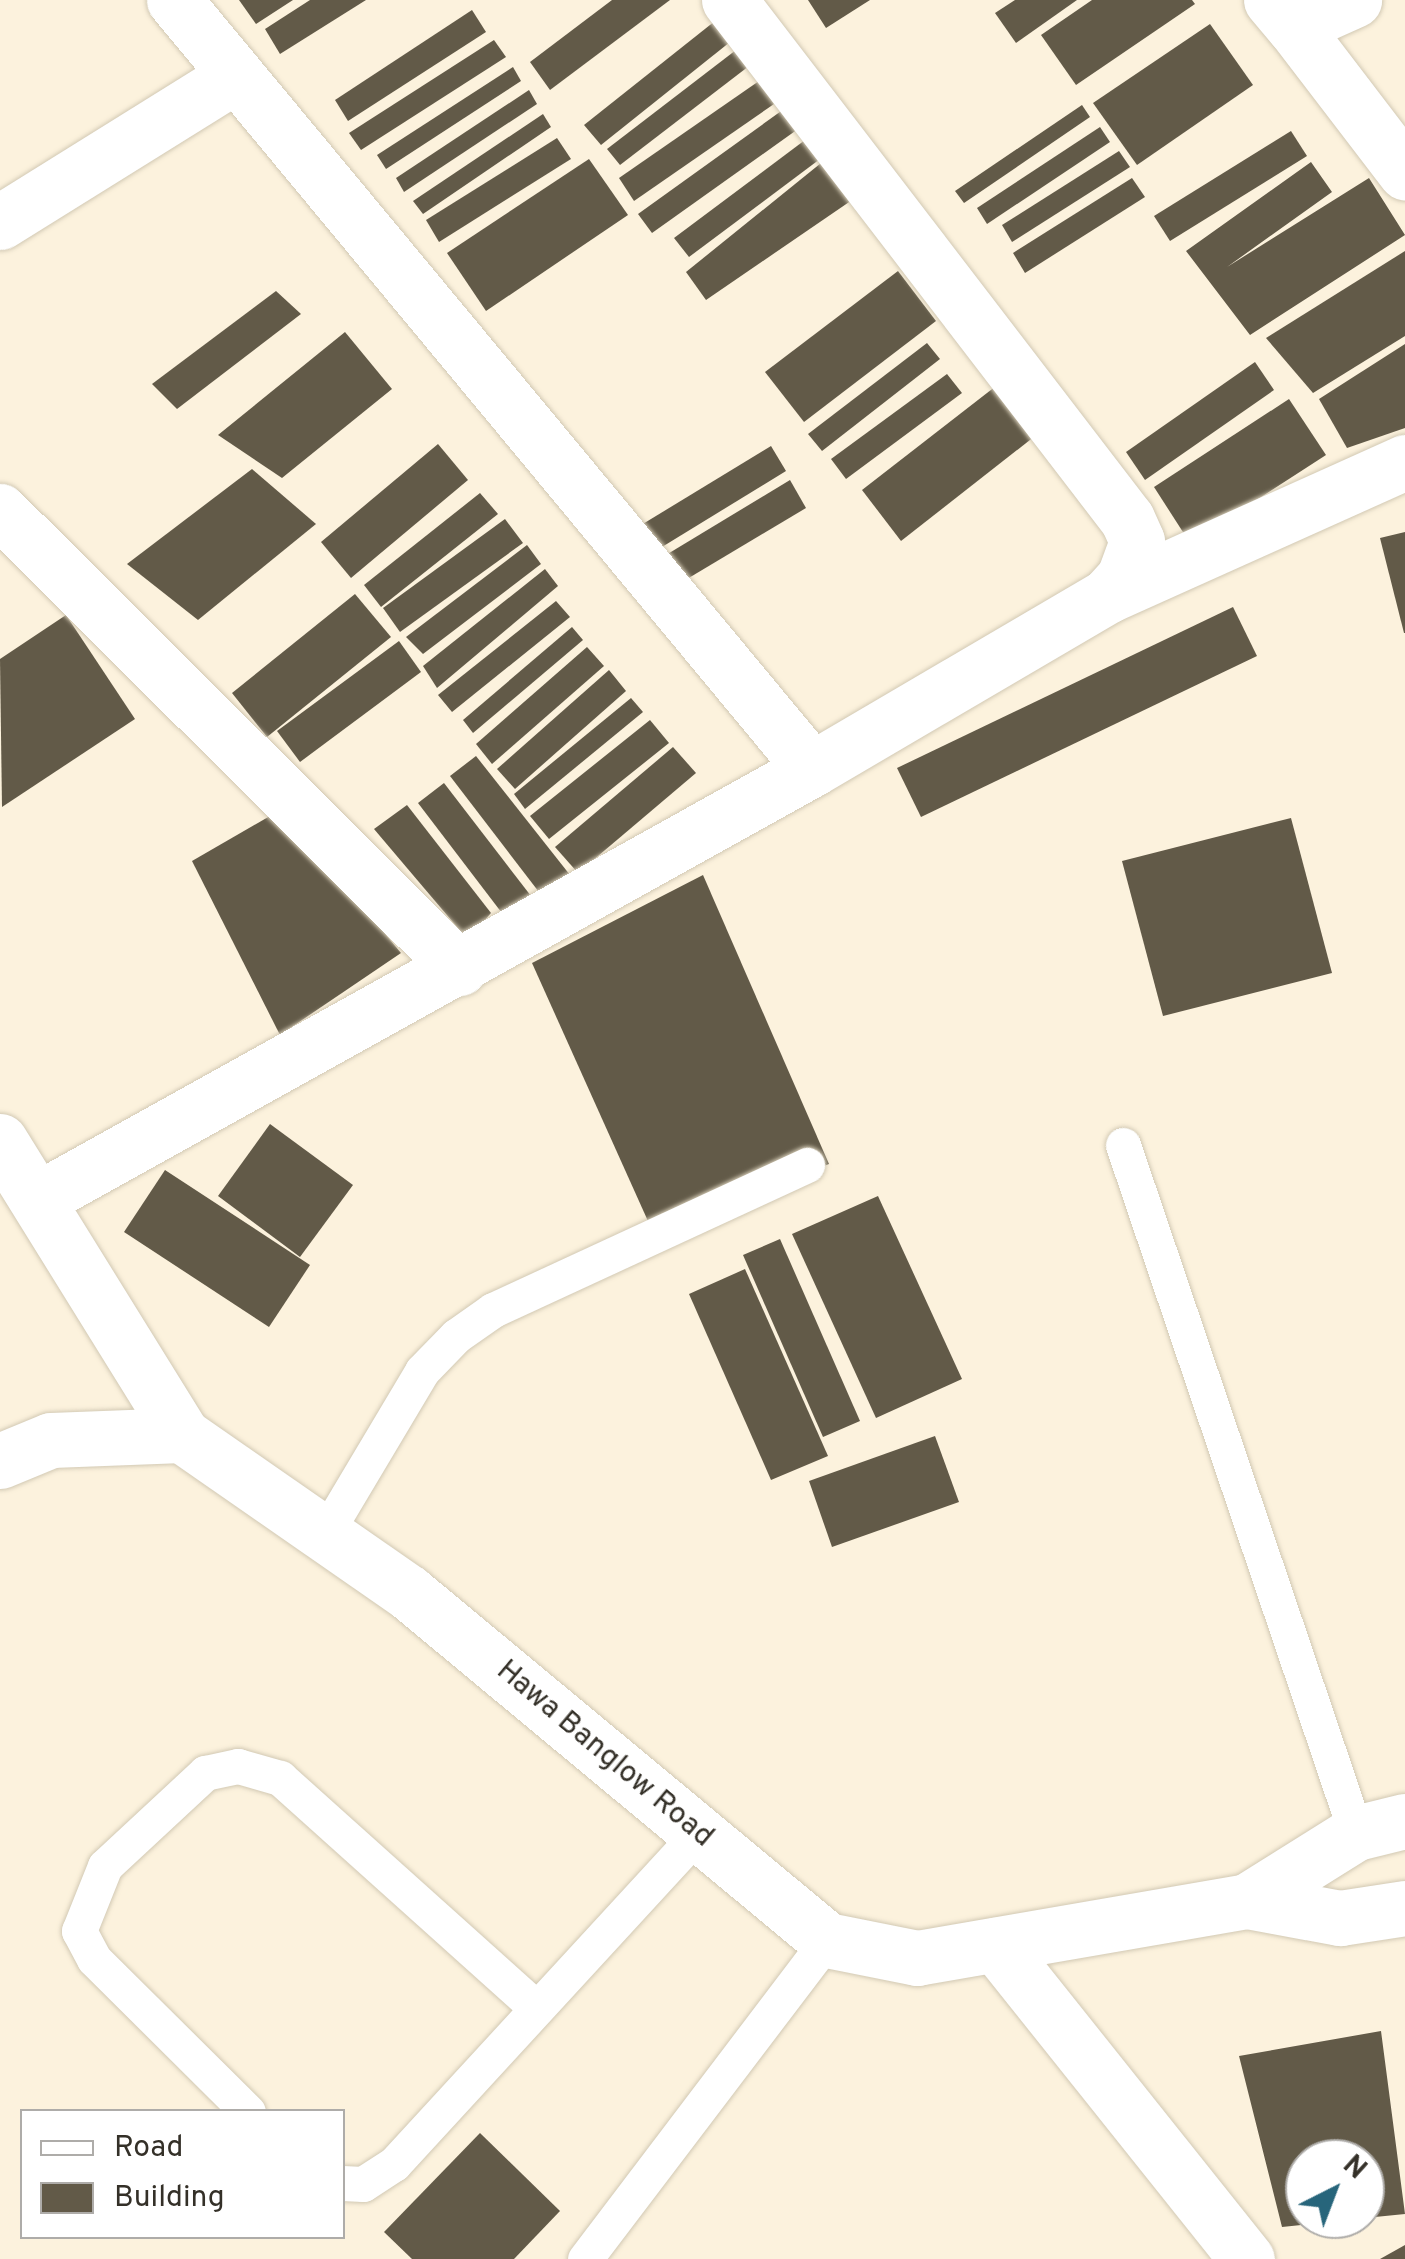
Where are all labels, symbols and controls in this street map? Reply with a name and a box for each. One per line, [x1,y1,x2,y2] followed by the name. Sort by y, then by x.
[488,1654,720,1856] street label: Hawa Banglow Road
[20,2109,345,2239] legend
[114,2130,183,2167] text: Road
[1285,2139,1385,2239] north arrow
[1334,2148,1373,2188] text: N
[114,2180,225,2217] text: Building

